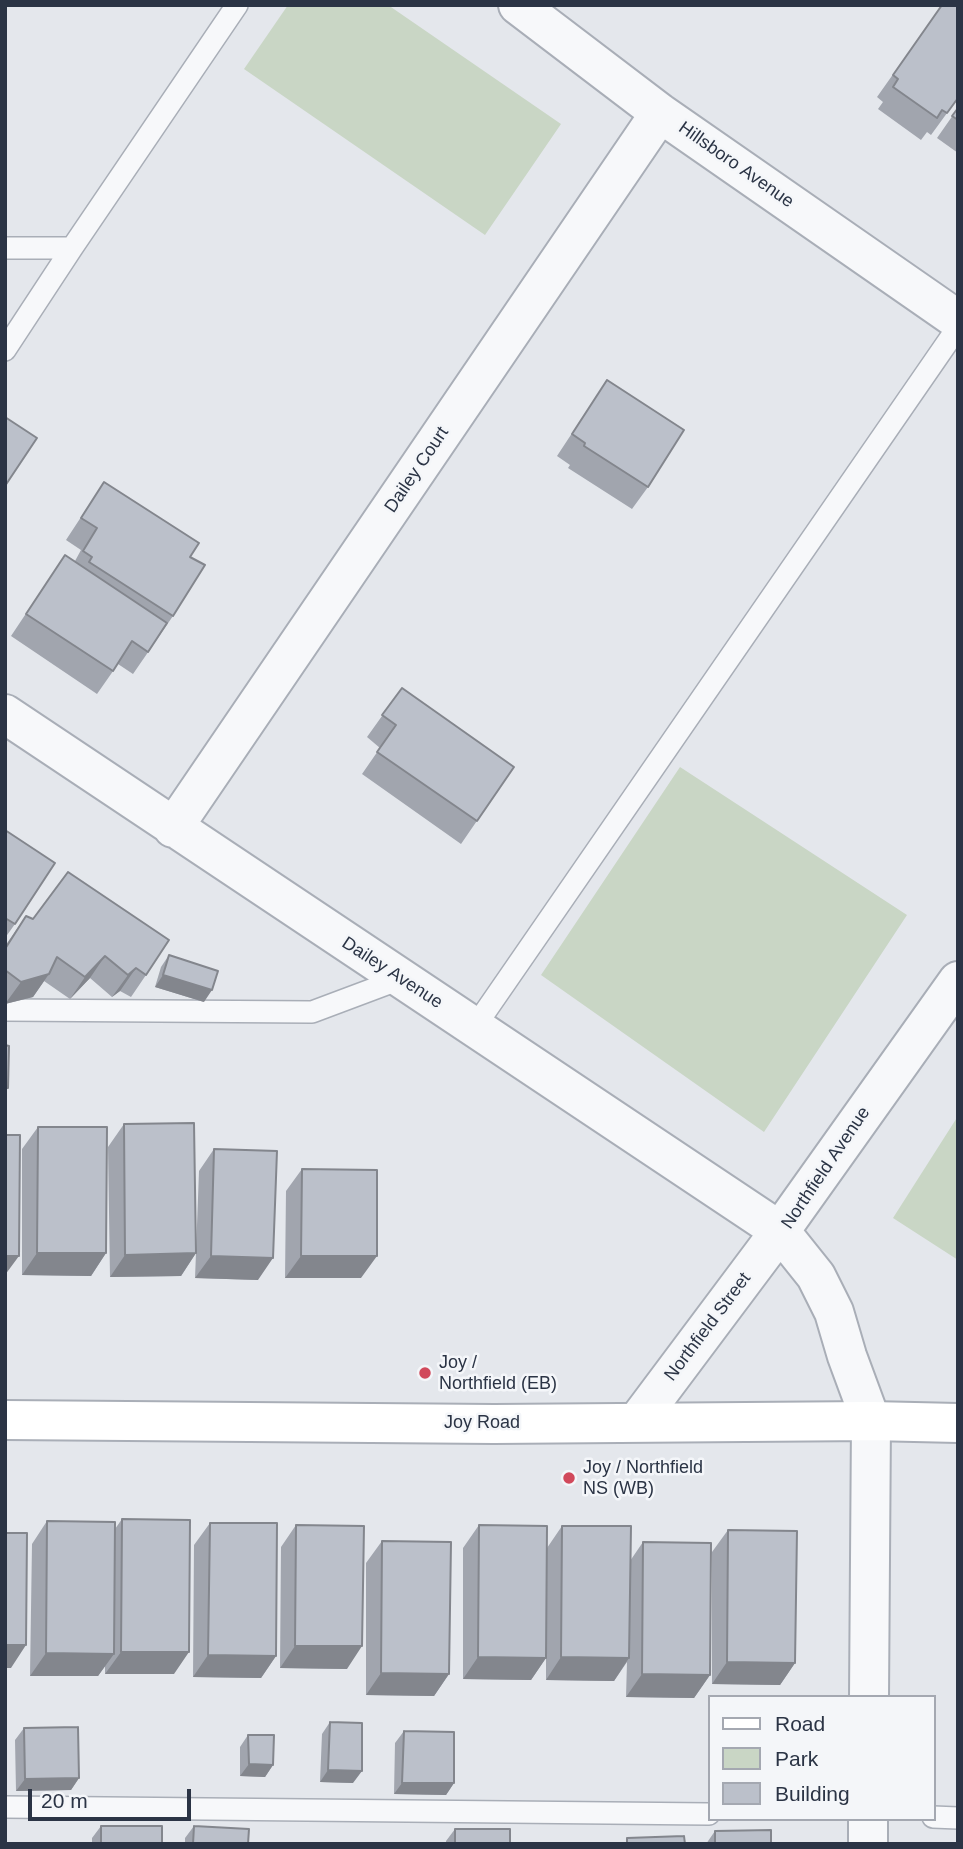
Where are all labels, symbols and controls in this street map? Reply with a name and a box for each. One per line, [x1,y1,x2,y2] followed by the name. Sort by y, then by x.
[674,117,798,213] street label: Hillsboro Avenue
[380,423,454,517] street label: Dailey Court
[338,932,446,1014] street label: Dailey Avenue
[777,1103,875,1233] street label: Northfield Avenue
[660,1269,756,1385] street label: Northfield Street
[439,1352,557,1394] place label: Joy / Northfield (EB)
[417,1365,433,1381] marker: Joy / Northfield (EB)
[444,1412,520,1434] street label: Joy Road
[583,1457,703,1500] place label: Joy / Northfield NS (WB)
[561,1470,577,1486] marker: Joy / Northfield NS (WB)
[708,1695,935,1821] legend
[775,1712,825,1735] text: Road
[775,1747,818,1770] text: Park
[32,1776,194,1820] scale bar
[775,1782,850,1805] text: Building
[41,1789,88,1812] text: 20 m

